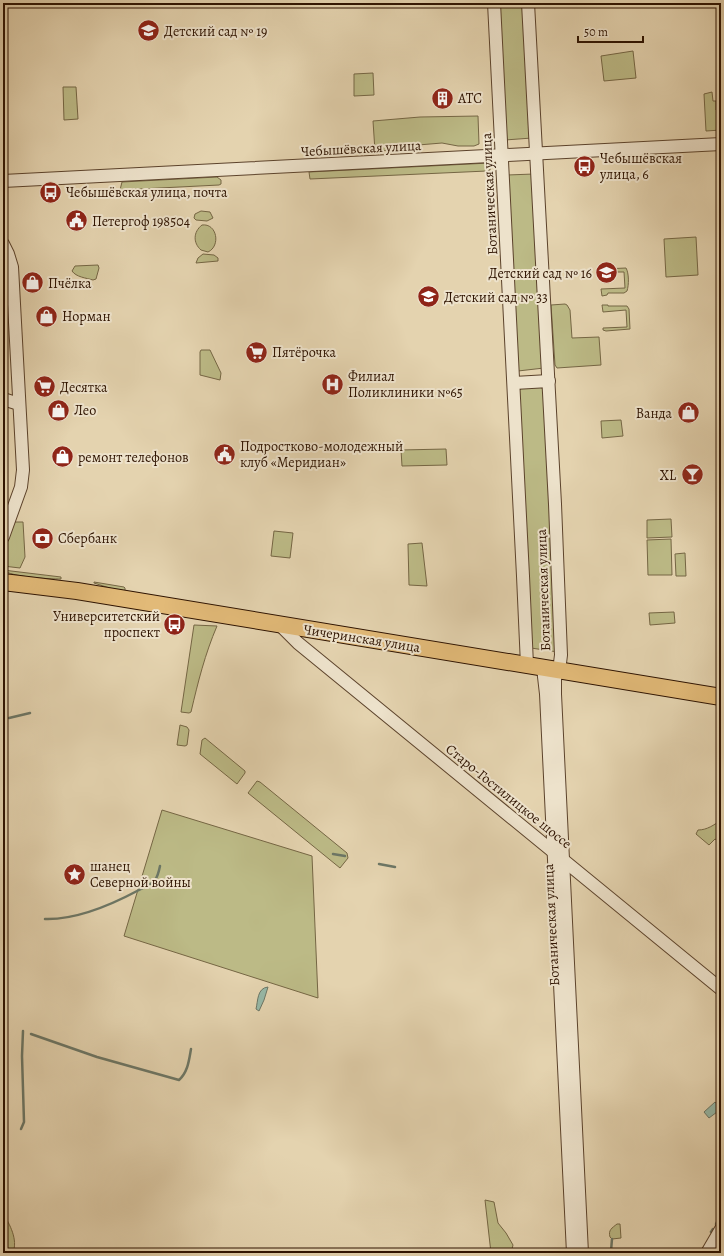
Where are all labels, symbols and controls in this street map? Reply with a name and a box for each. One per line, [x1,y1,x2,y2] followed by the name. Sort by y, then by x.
[136,18,162,44] school or university icon: Детский сад № 19
[578,18,643,44] scale bar
[164,22,267,41] place label: Детский сад № 19
[584,24,608,40] text: 50 m
[430,85,456,111] building icon: АТС
[457,89,482,108] place label: АТС
[477,132,502,256] street label: Ботаническая улица
[300,136,422,161] street label: Чебышёвская улица
[599,149,682,184] place label: Чебышёвская улица, 6
[571,153,597,179] bus stop icon: Чебышёвская улица, 6
[37,179,63,205] bus stop icon: Чебышёвская улица, почта
[66,183,228,202] place label: Чебышёвская улица, почта
[64,208,90,234] public building icon: Петергоф 198504
[92,212,190,231] place label: Петергоф 198504
[594,260,620,286] school or university icon: Детский сад № 16
[489,264,592,283] place label: Детский сад № 16
[19,270,45,296] shop icon: Пчёлка
[48,274,92,293] place label: Пчёлка
[415,284,441,310] school or university icon: Детский сад № 33
[444,288,548,307] place label: Детский сад № 33
[34,303,60,329] shop icon: Норман
[62,307,111,326] place label: Норман
[244,339,270,365] supermarket icon: Пятёрочка
[272,343,336,362] place label: Пятёрочка
[348,367,463,402] place label: Филиал Поликлиники №65
[319,371,345,397] hospital icon: Филиал Поликлиники №65
[31,374,57,400] supermarket icon: Десятка
[60,378,108,397] place label: Десятка
[46,397,72,423] shop icon: Лео
[675,400,701,426] shop icon: Ванда
[74,401,96,420] place label: Лео
[636,404,673,423] place label: Ванда
[240,437,403,472] place label: Подростково-молодежный клуб «Меридиан»
[211,441,237,467] public building icon: Подростково-молодежный клуб «Меридиан»
[50,444,76,470] shop icon: ремонт телефонов
[78,448,189,467] place label: ремонт телефонов
[679,462,705,488] bar icon: XL
[660,466,677,485] place label: XL
[29,525,55,551] bank icon: Сбербанк
[532,528,555,651] street label: Ботаническая улица
[58,529,117,548] place label: Сбербанк
[53,607,160,642] place label: Университетский проспект
[162,611,188,637] bus stop icon: Университетский проспект
[302,620,422,657] street label: Чичеринская улица
[442,740,576,853] street label: Старо-Гостилицкое шоссе
[90,857,191,892] place label: шанец Северной войны
[62,861,88,887] place icon: шанец Северной войны
[539,863,564,987] street label: Ботаническая улица

